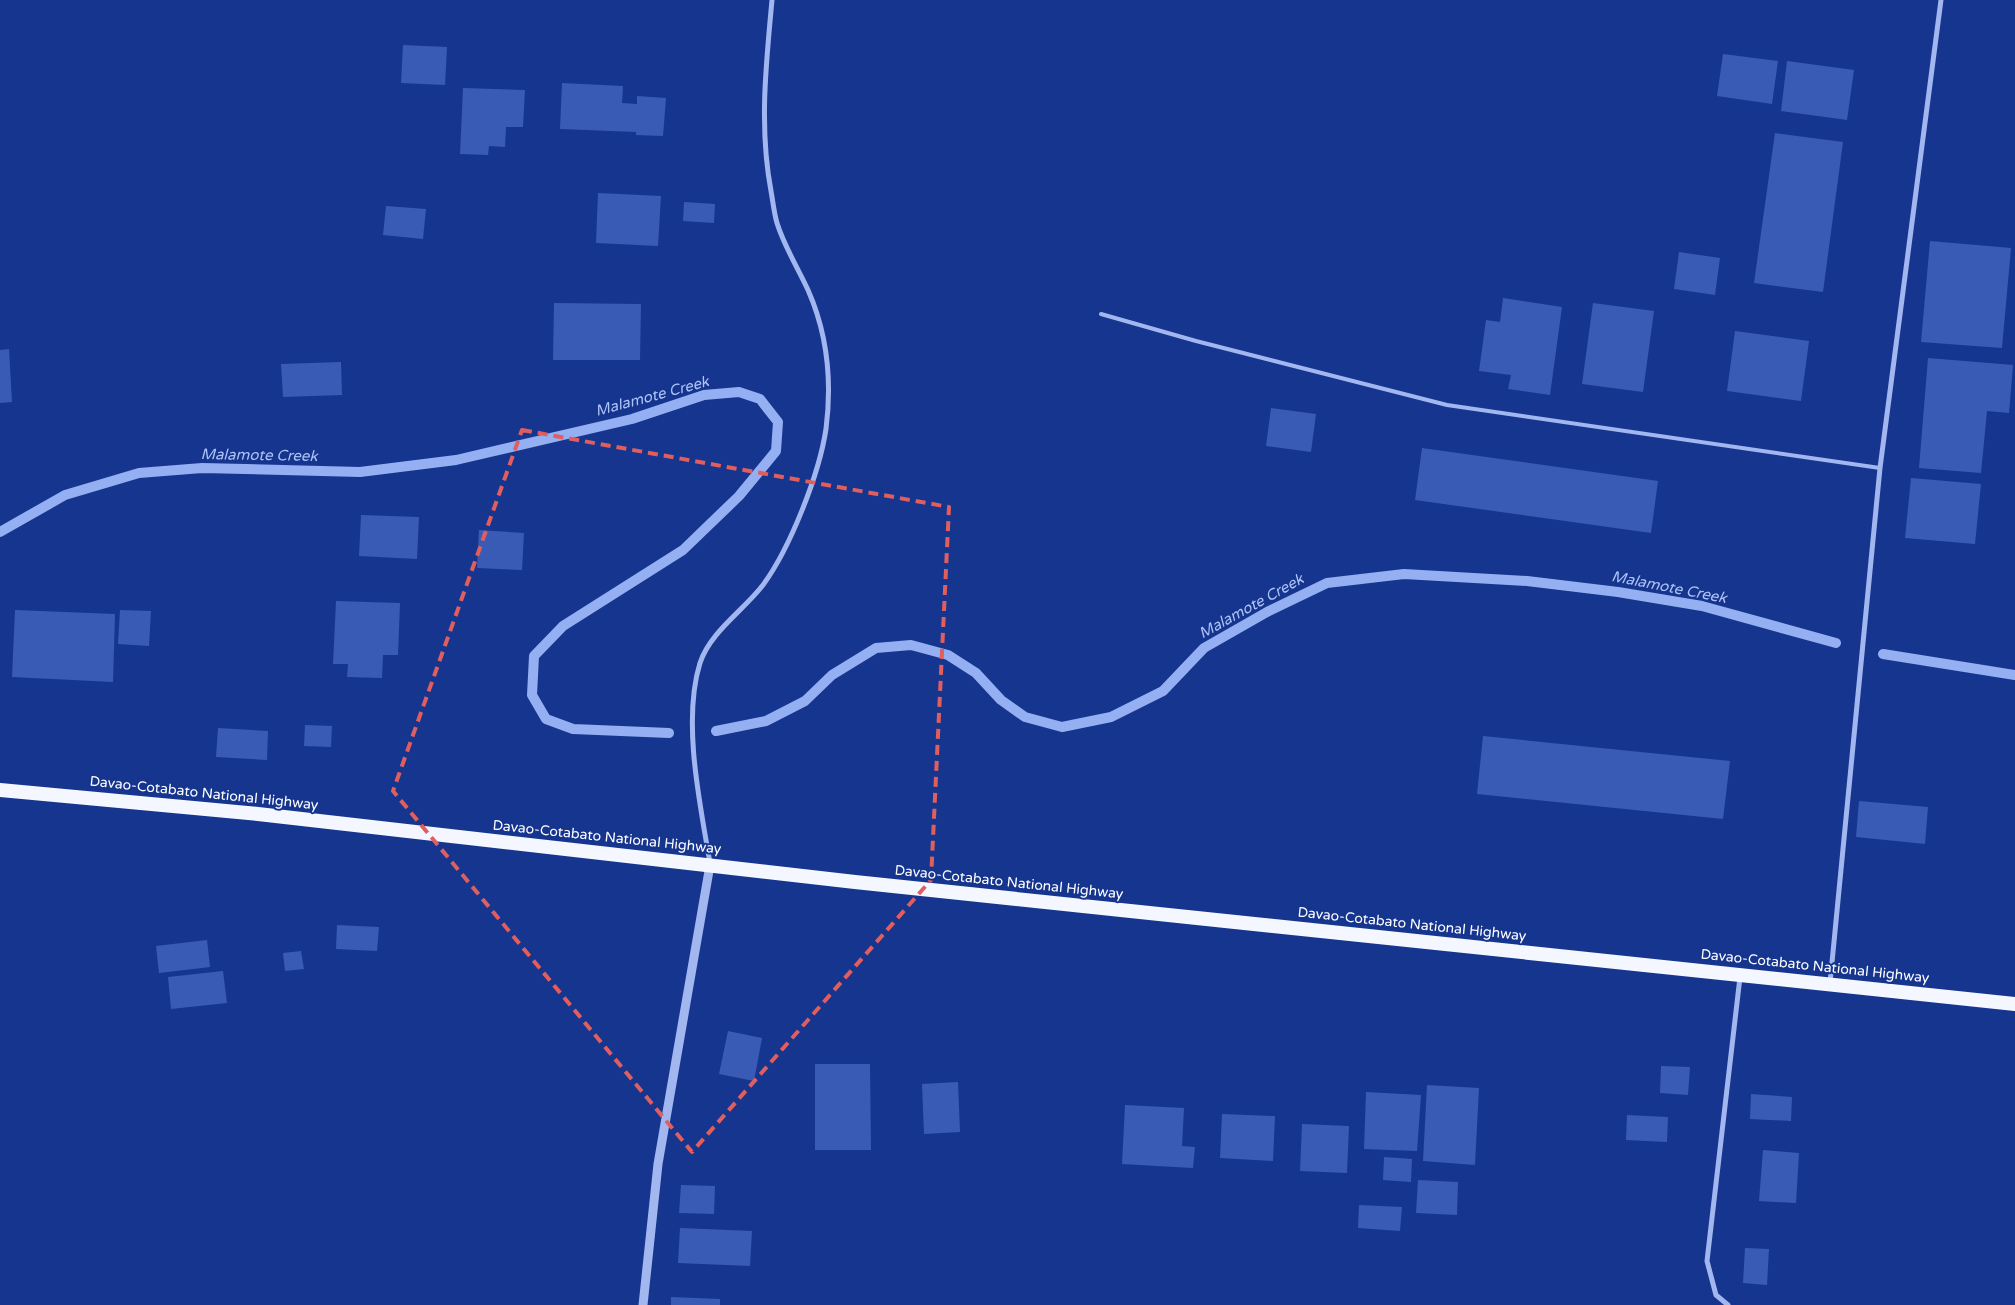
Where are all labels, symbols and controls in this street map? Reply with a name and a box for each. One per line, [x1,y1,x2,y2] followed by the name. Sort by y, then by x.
[593,372,713,420] water label: Malamote Creek
[200,445,319,465] water label: Malamote Creek
[1610,567,1730,607] water label: Malamote Creek
[1195,569,1308,642] water label: Malamote Creek
[89,773,320,814] street label: Davao-Cotabato National Highway
[492,817,723,858] street label: Davao-Cotabato National Highway
[894,862,1125,903] street label: Davao-Cotabato National Highway
[1297,904,1528,945] street label: Davao-Cotabato National Highway
[1700,946,1931,987] street label: Davao-Cotabato National Highway

